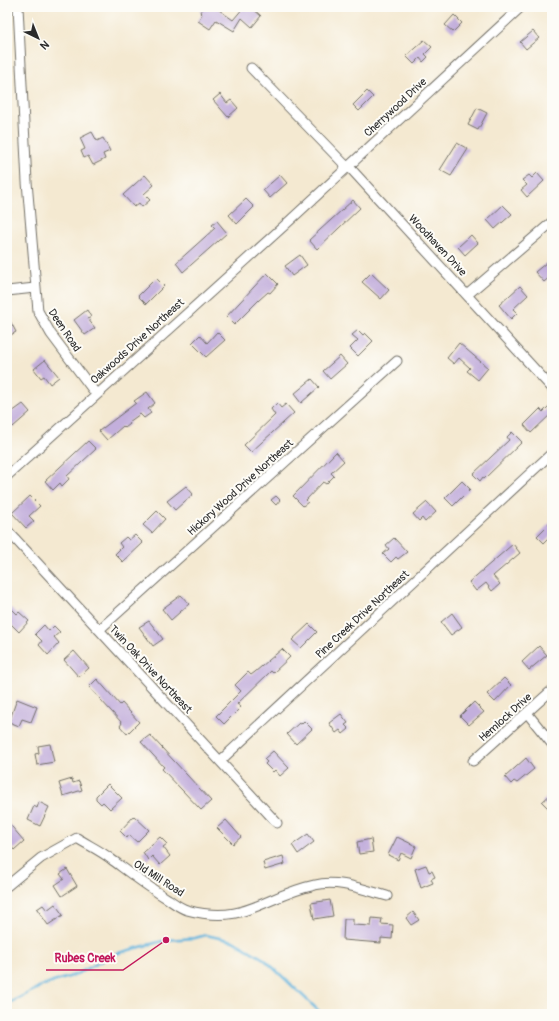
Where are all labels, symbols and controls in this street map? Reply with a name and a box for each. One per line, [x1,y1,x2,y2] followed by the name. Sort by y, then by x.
[18,18,58,58] north arrow
[37,38,52,53] text: N
[361,75,430,140] street label: Cherrywood Drive
[406,212,470,279] street label: Woodhaven Drive
[88,296,187,387] street label: Oakwoods Drive Northeast
[46,306,84,354] street label: Deen Road
[185,436,296,538] street label: Hickory Wood Drive Northeast
[313,567,412,661] street label: Pine Creek Drive Northeast
[107,623,195,716] street label: Twin Oak Drive Northeast
[476,690,535,744] street label: Hemlock Drive
[131,857,186,900] street label: Old Mill Road
[46,946,123,970] callout: Rubes Creek
[54,951,117,966] text: Rubes Creek

